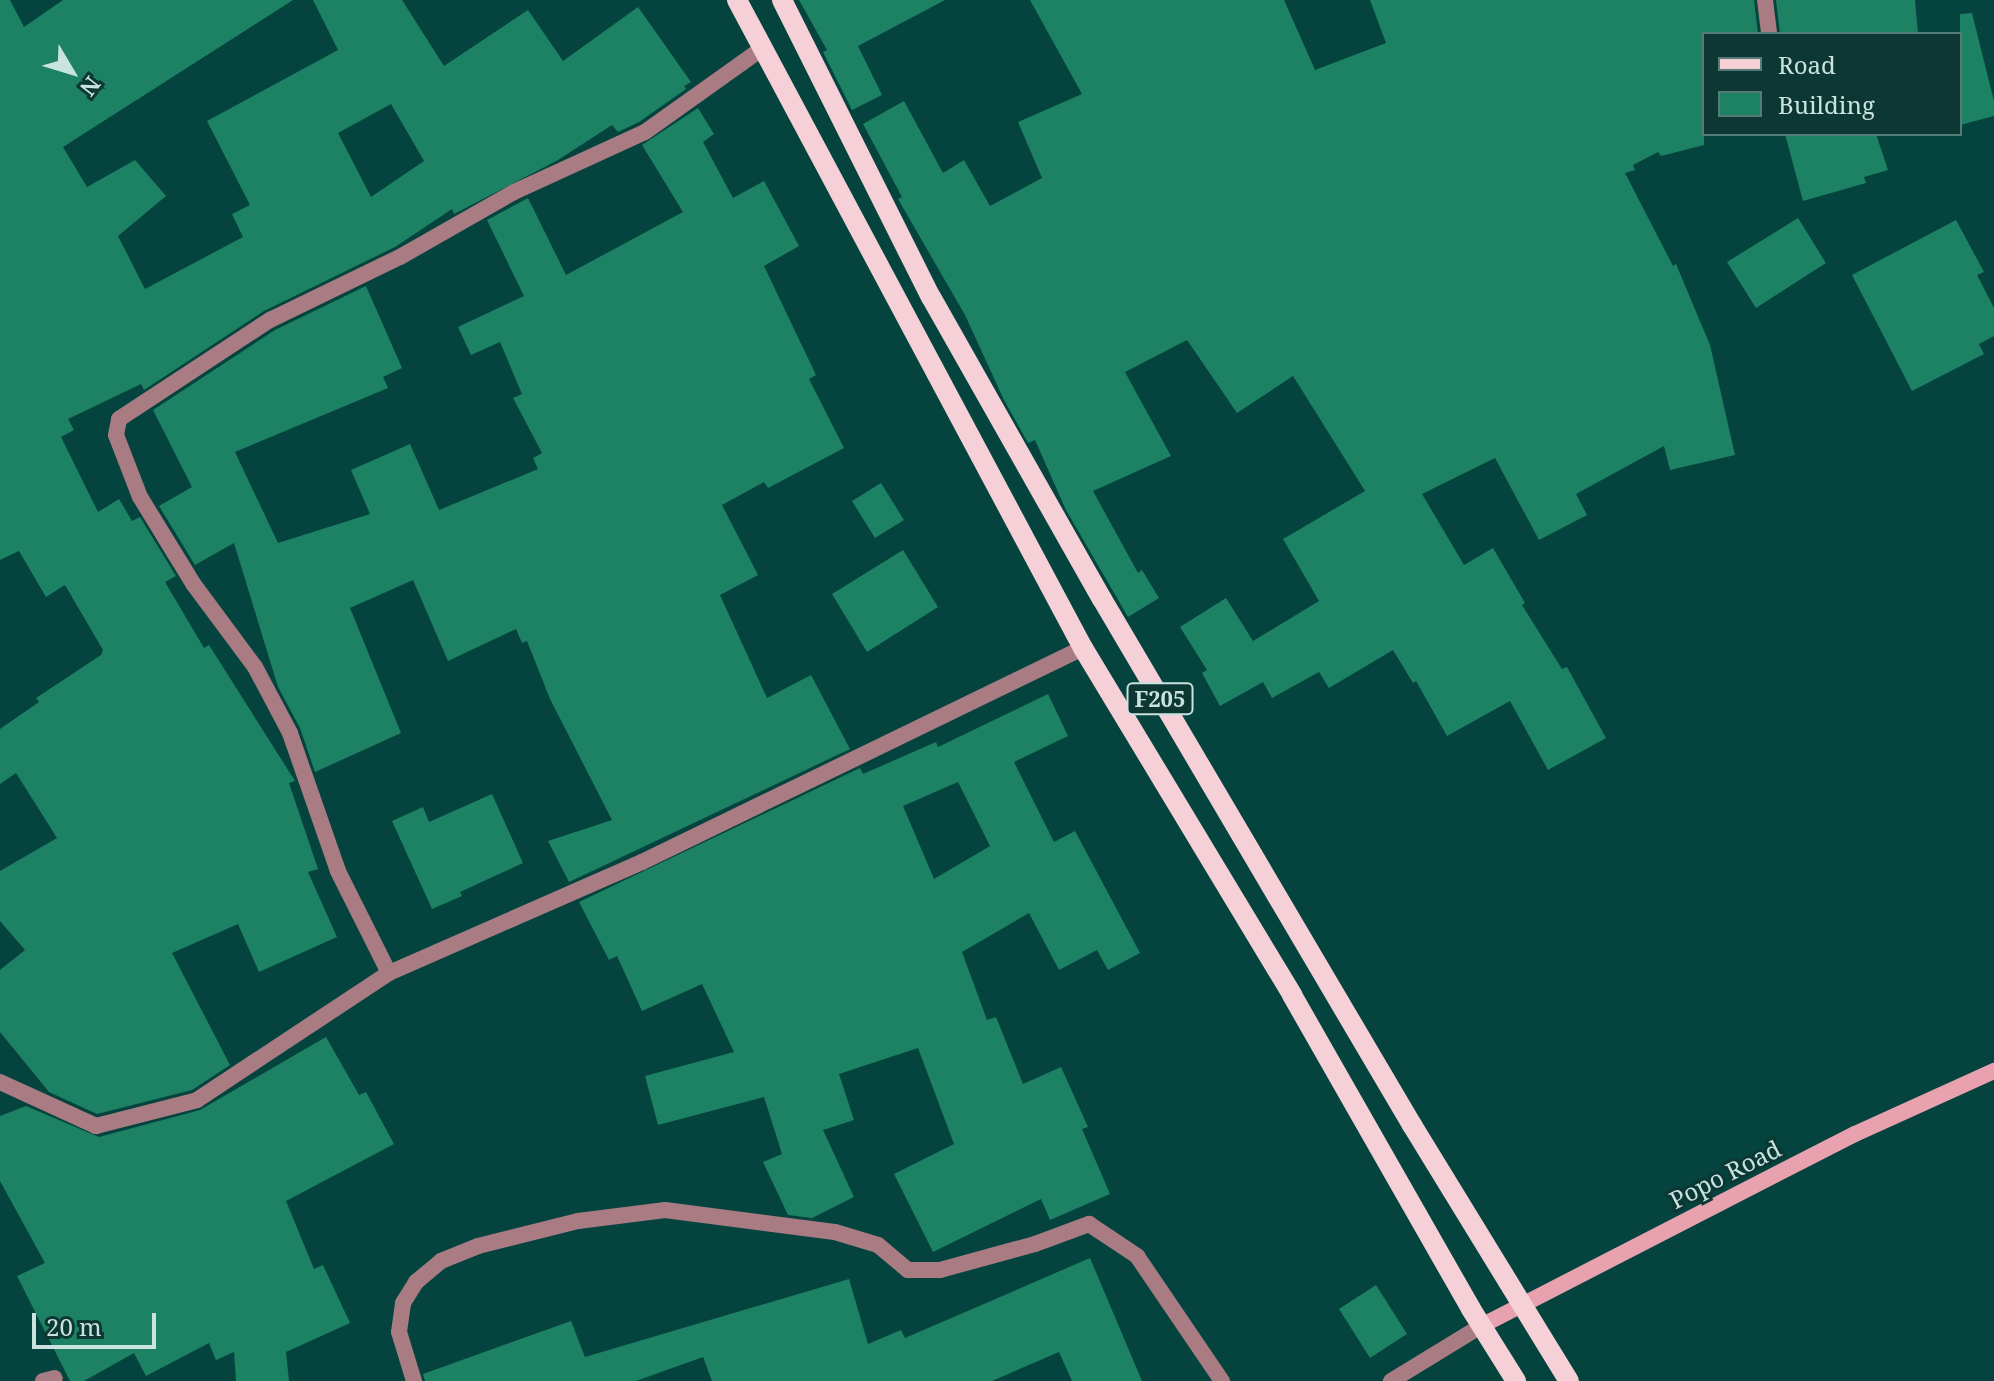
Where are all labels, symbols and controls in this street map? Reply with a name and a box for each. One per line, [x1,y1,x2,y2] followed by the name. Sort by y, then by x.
[32,32,112,112] north arrow
[1702,32,1962,136] legend
[1778,48,1836,81] text: Road
[74,71,108,103] text: N
[1778,88,1875,121] text: Building
[1126,681,1194,717] road number: F205
[1665,1134,1785,1214] street label: Popo Road
[36,1297,160,1347] scale bar
[46,1310,102,1343] text: 20 m

